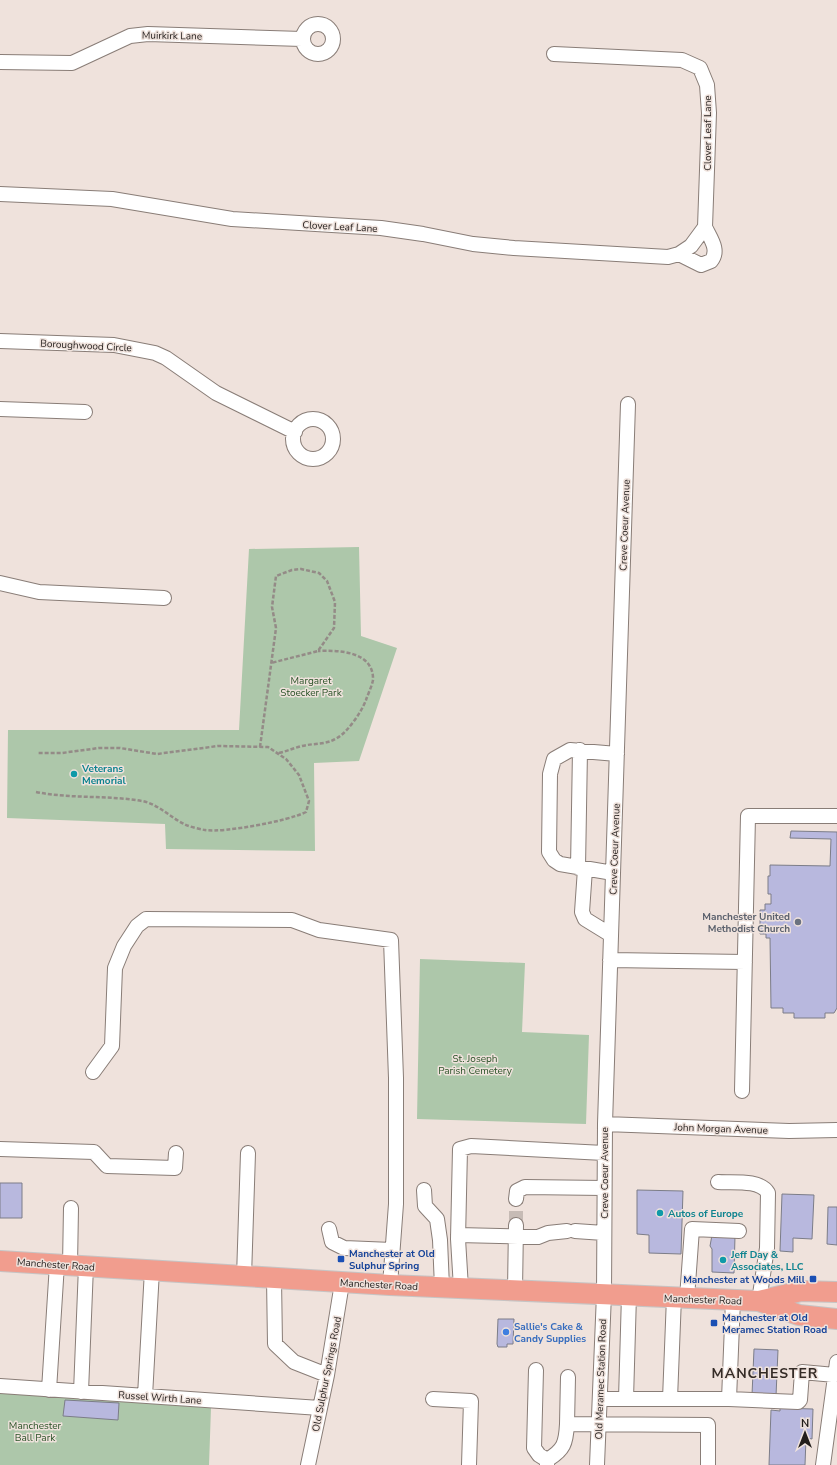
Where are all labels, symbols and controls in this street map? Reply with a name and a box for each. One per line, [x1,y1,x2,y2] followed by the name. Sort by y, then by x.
[142,28,202,44] street label: Muirkirk Lane
[701,95,715,171] street label: Clover Leaf Lane
[302,218,378,236] street label: Clover Leaf Lane
[40,337,132,355] street label: Boroughwood Circle
[616,479,634,571] street label: Creve Coeur Avenue
[280,674,343,700] park label: Margaret Stoecker Park
[81,762,127,788] place label: Veterans Memorial
[69,769,79,779] marker: Veterans Memorial
[606,803,624,895] street label: Creve Coeur Avenue
[702,910,790,936] place label: Manchester United Methodist Church
[793,917,803,927] marker: Manchester United Methodist Church
[438,1052,513,1078] park label: St. Joseph Parish Cemetery
[673,1120,768,1138] street label: John Morgan Avenue
[598,1127,612,1219] street label: Creve Coeur Avenue
[668,1207,744,1221] place label: Autos of Europe
[655,1208,665,1218] marker: Autos of Europe
[349,1247,435,1273] place label: Manchester at Old Sulphur Spring
[730,1248,804,1274] place label: Jeff Day & Associates, LLC
[336,1254,346,1264] marker: Manchester at Old Sulphur Spring
[16,1255,96,1275] street label: Manchester Road
[718,1255,728,1265] marker: Jeff Day & Associates, LLC
[683,1273,806,1287] place label: Manchester at Woods Mill
[808,1274,818,1284] marker: Manchester at Woods Mill
[340,1276,418,1294] street label: Manchester Road
[664,1292,742,1308] street label: Manchester Road
[722,1311,827,1337] place label: Manchester at Old Meramec Station Road
[309,1315,345,1433] street label: Old Sulphur Springs Road
[592,1318,610,1440] street label: Old Meramec Station Road
[709,1318,719,1328] marker: Manchester at Old Meramec Station Road
[514,1320,586,1346] place label: Sallie's Cake & Candy Supplies
[501,1327,511,1337] marker: Sallie's Cake & Candy Supplies
[712,1364,818,1383] district label: MANCHESTER
[118,1388,202,1408] street label: Russel Wirth Lane
[785,1413,825,1453] north arrow
[801,1416,809,1431] text: N
[9,1419,62,1445] park label: Manchester Ball Park

